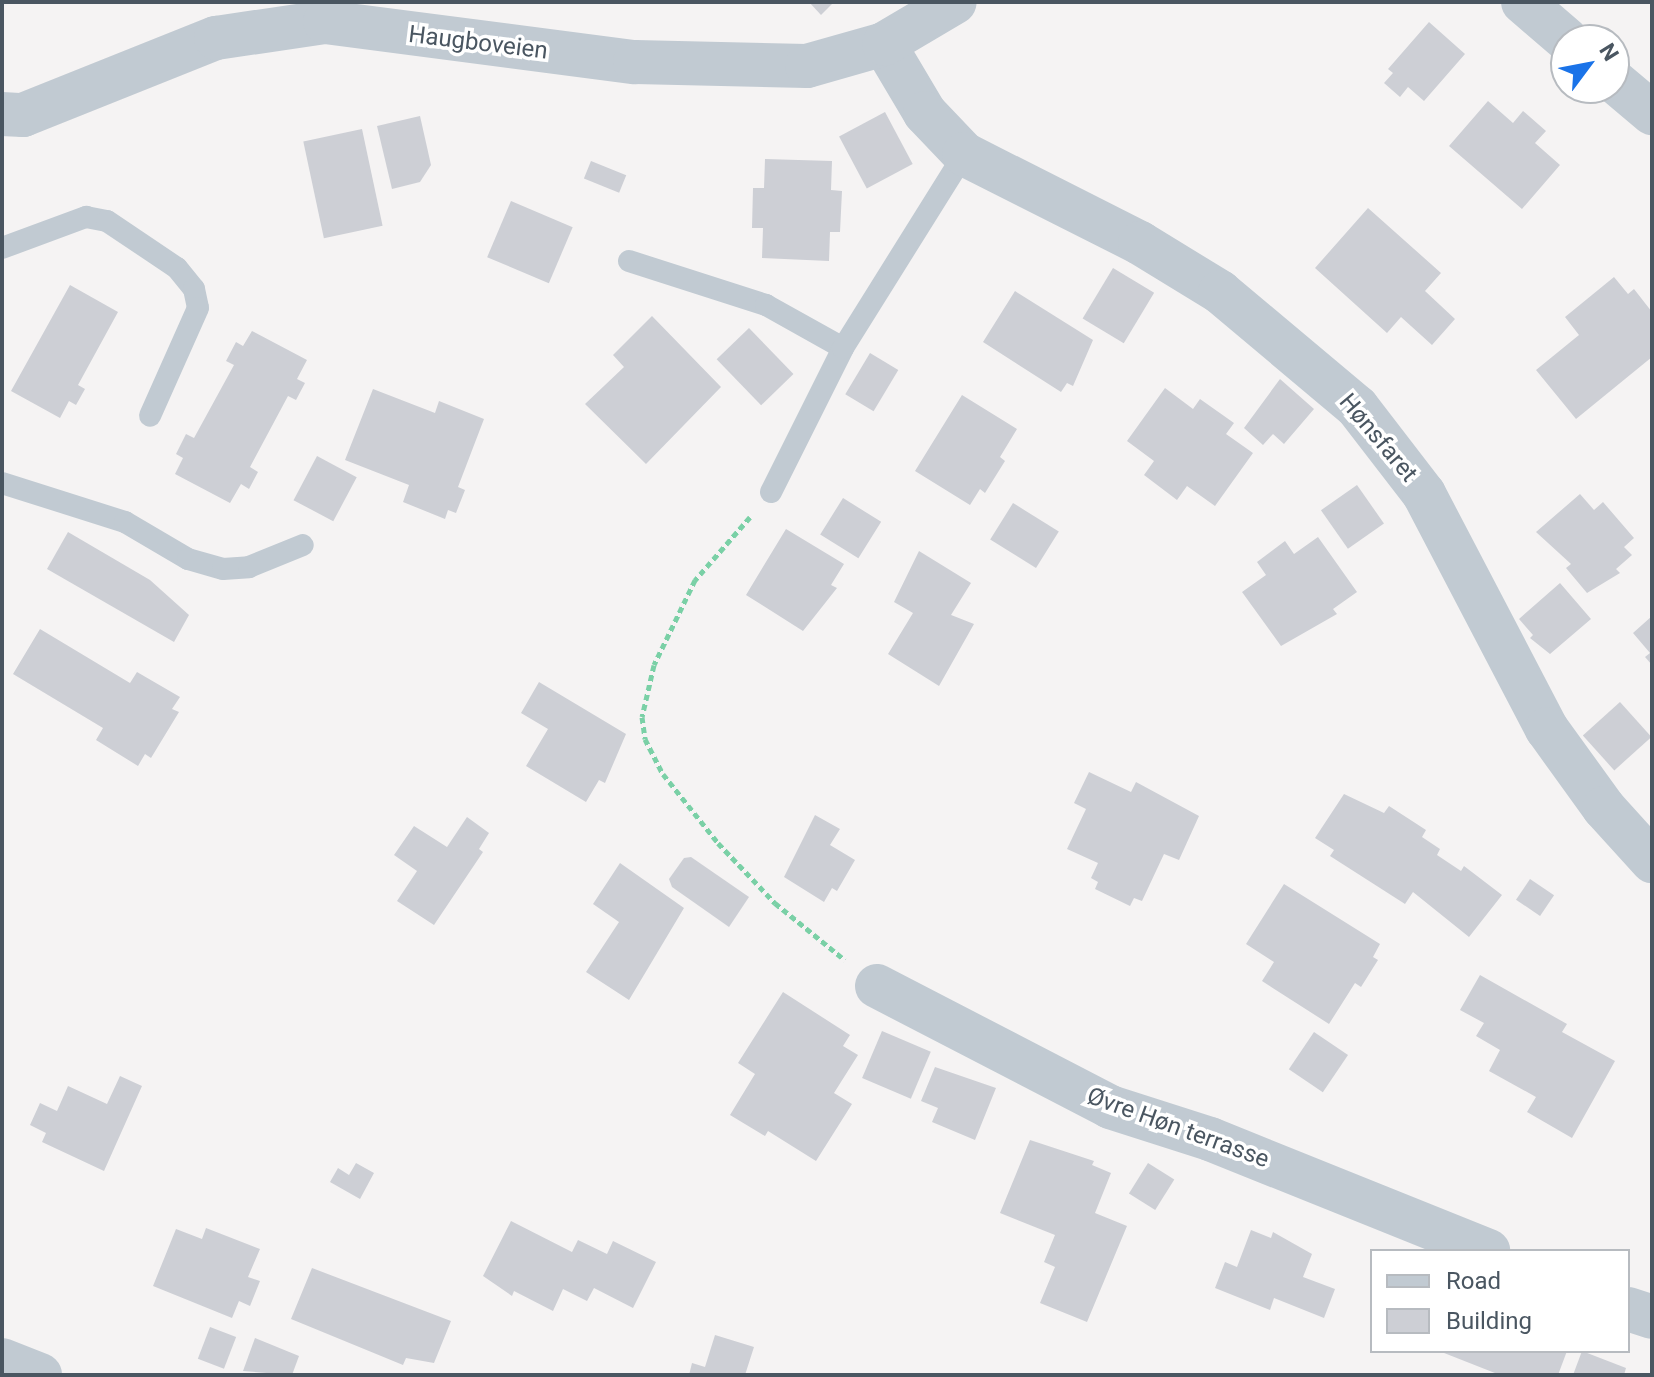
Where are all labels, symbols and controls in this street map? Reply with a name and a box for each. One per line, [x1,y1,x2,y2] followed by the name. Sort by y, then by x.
[407,20,549,66] street label: Haugboveien
[1550,24,1630,104] north arrow
[1594,39,1624,65] text: N
[1333,388,1423,488] street label: Hønsfaret
[1083,1082,1273,1174] street label: Øvre Høn terrasse
[1370,1249,1630,1353] legend
[1446,1267,1501,1295] text: Road
[1446,1307,1532,1335] text: Building

